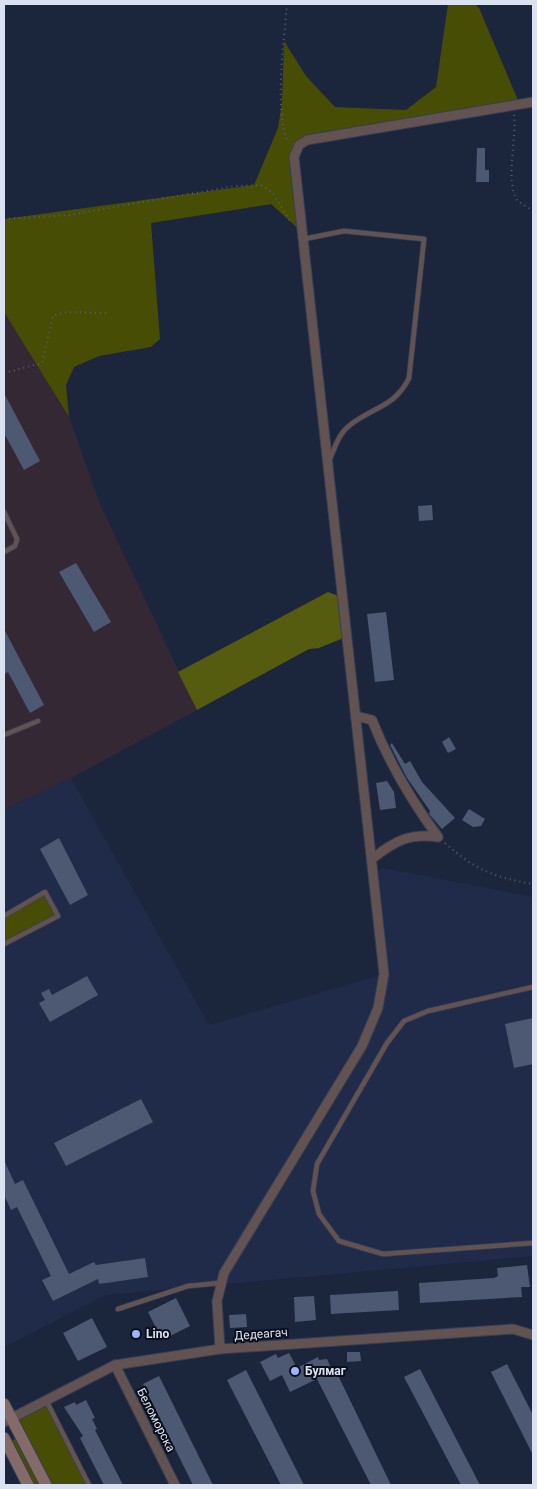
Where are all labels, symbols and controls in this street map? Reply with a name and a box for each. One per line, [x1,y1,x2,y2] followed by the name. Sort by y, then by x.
[234,1325,288,1343] street label: Дедеагач
[146,1327,169,1341] place label: Lino
[130,1328,142,1340] marker: Lino
[305,1364,346,1378] place label: Булмаг
[289,1365,301,1377] marker: Булмаг
[134,1386,178,1454] street label: Беломорска

